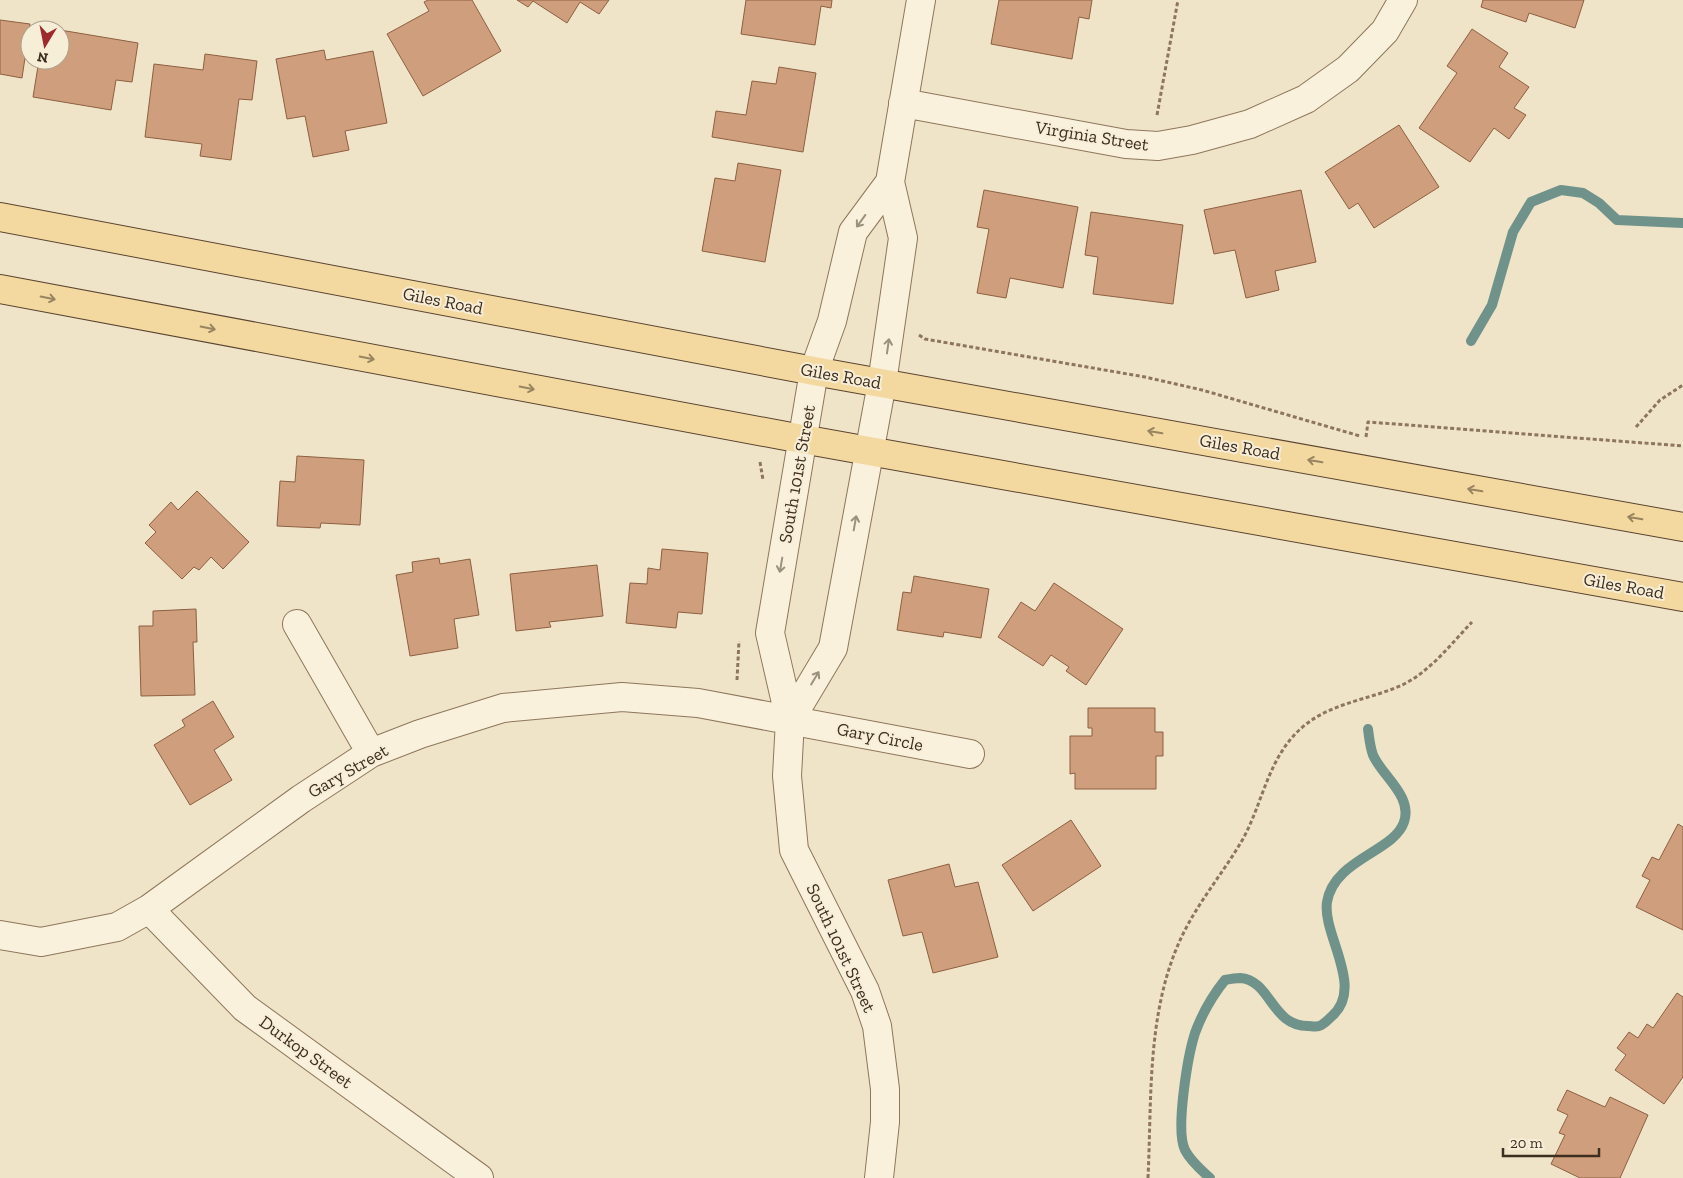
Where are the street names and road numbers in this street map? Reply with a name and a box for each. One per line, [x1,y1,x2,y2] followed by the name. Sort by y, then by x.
[1033,116,1151,156] street label: Virginia Street
[401,282,485,320] street label: Giles Road
[799,358,883,394] street label: Giles Road
[774,403,820,545] street label: South 101st Street
[1198,429,1282,465] street label: Giles Road
[1582,568,1666,604] street label: Giles Road
[835,718,925,756] street label: Gary Circle
[304,739,392,803] street label: Gary Street
[801,880,881,1016] street label: South 101st Street
[255,1011,357,1093] street label: Durkop Street

